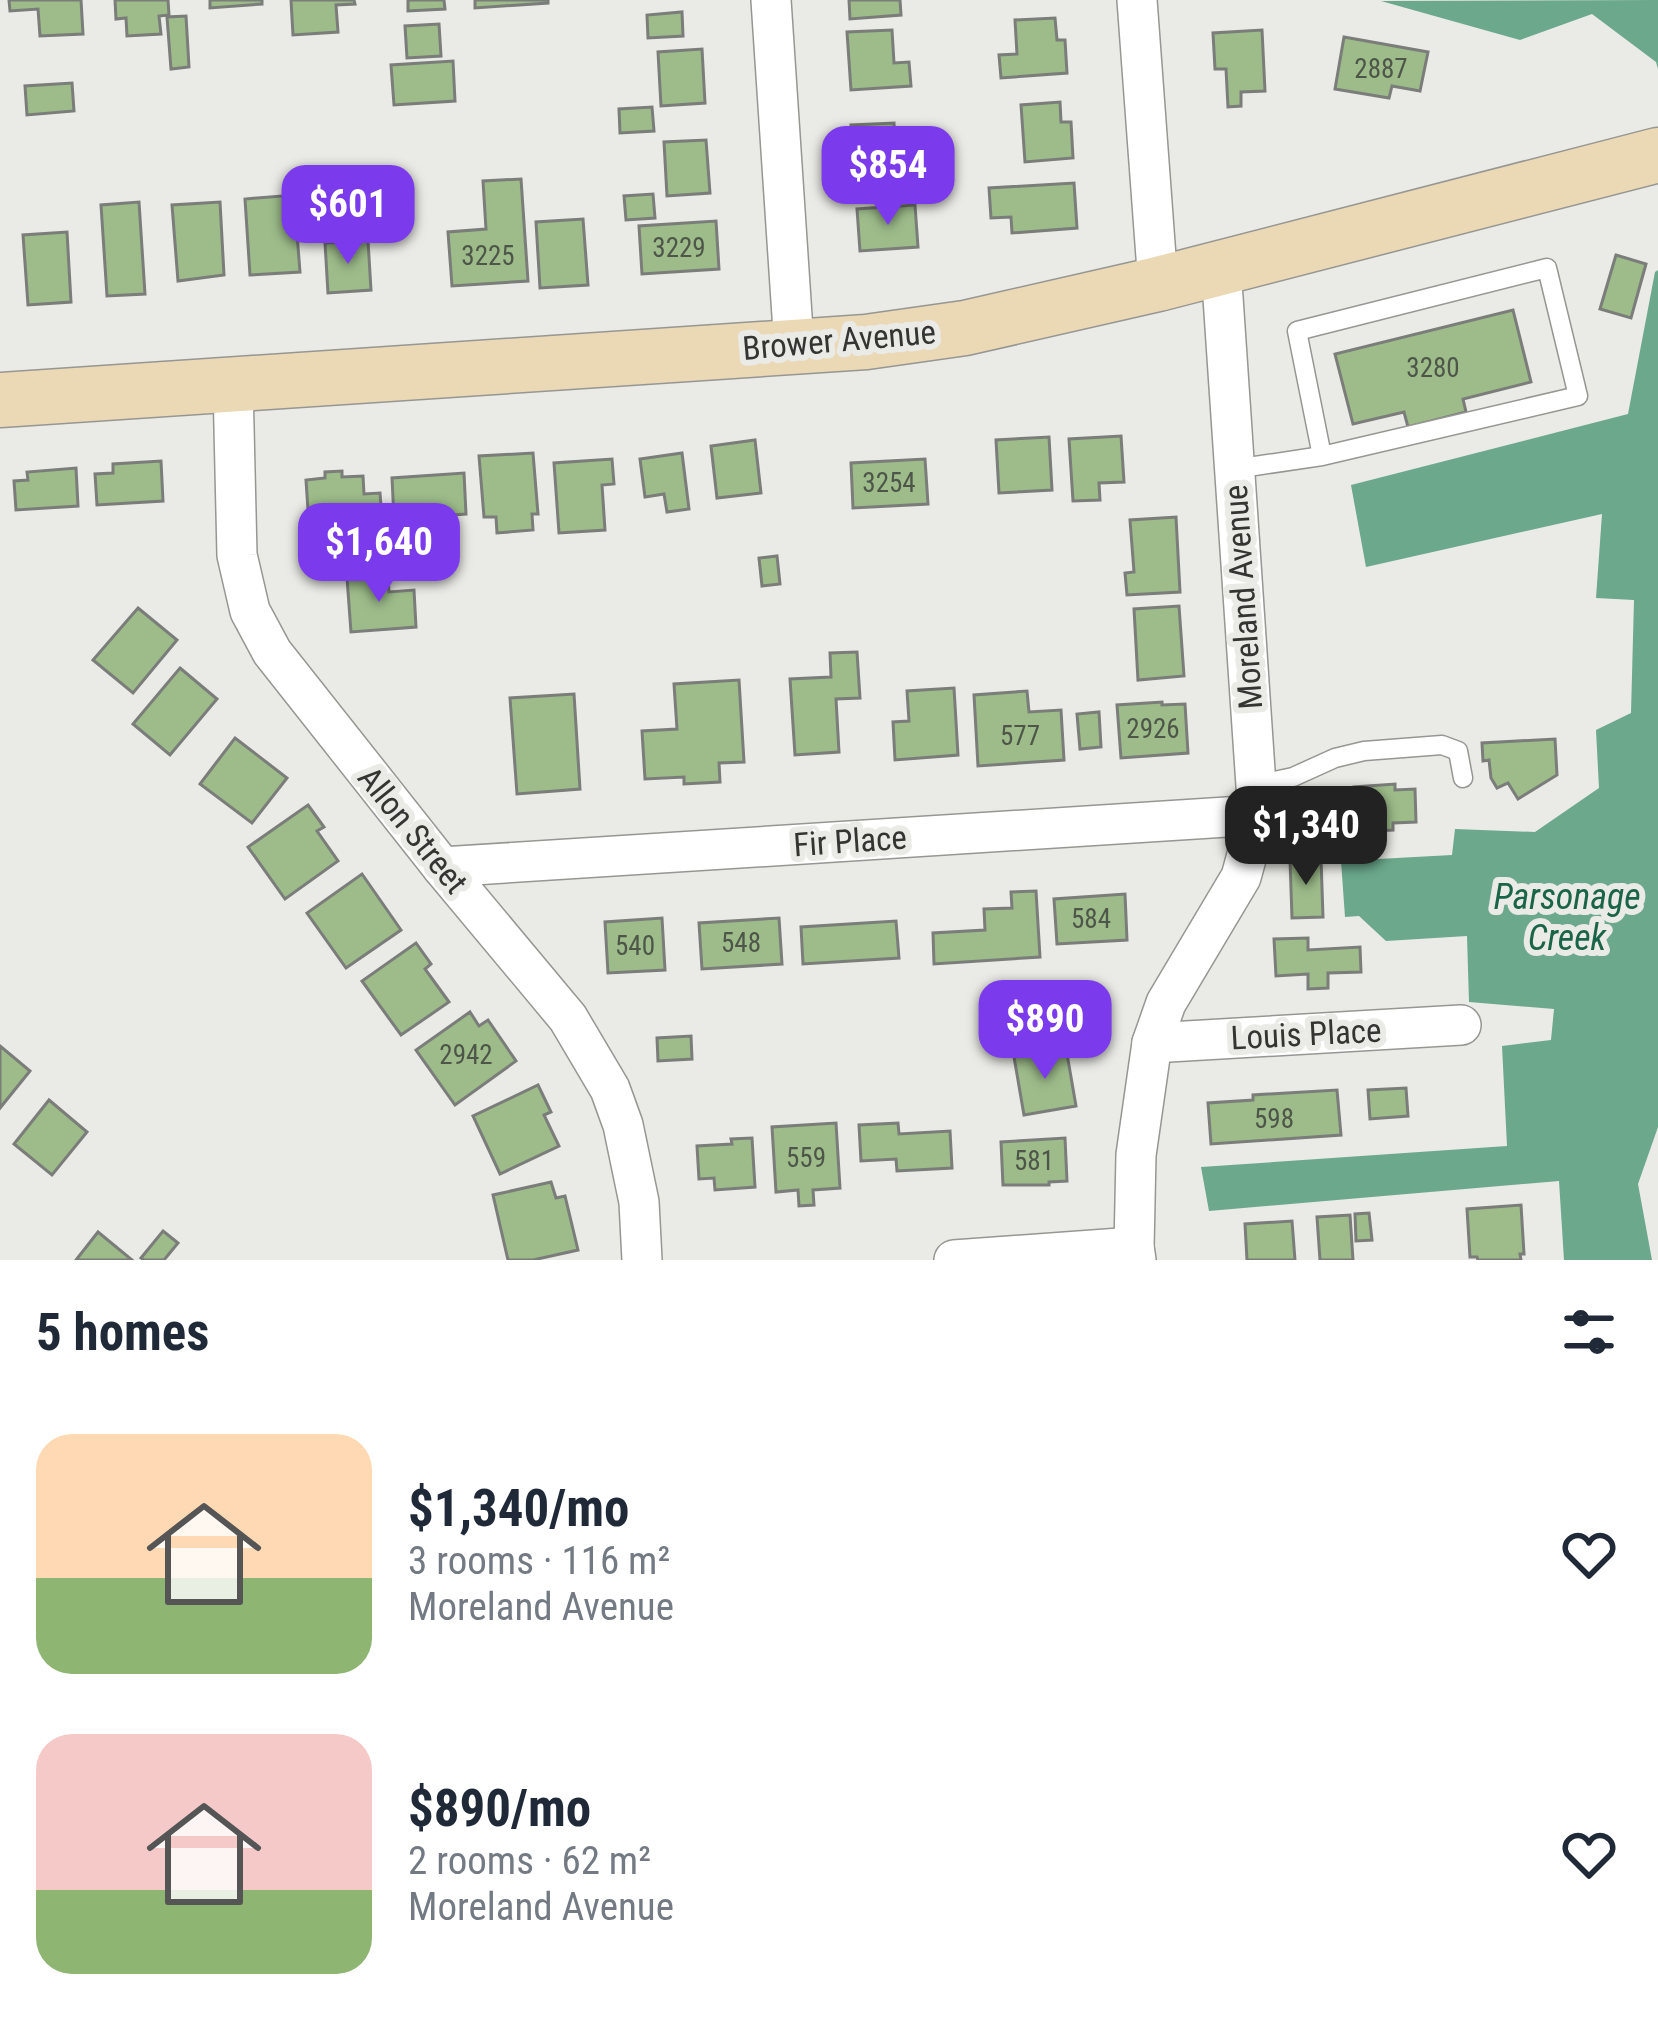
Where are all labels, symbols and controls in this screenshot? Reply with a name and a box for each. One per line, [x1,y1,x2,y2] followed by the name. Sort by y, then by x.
[1354,53,1408,85] house number: 2887
[817,126,959,228] pin: $854
[849,142,927,188] text: $854
[277,165,419,267] pin: $601
[309,181,387,227] text: $601
[652,232,706,264] house number: 3229
[461,240,515,272] house number: 3225
[741,312,937,368] street label: Brower Avenue
[1406,352,1460,384] house number: 3280
[862,467,916,499] house number: 3254
[1216,483,1270,711] street label: Moreland Avenue
[281,503,477,605] pin: $1,640
[325,519,433,565] text: $1,640
[1126,713,1180,745] house number: 2926
[1000,720,1040,752] house number: 577
[350,759,476,901] street label: Allon Street
[1208,786,1404,888] pin: $1,340
[1252,802,1360,848] text: $1,340
[792,818,908,864] street label: Fir Place
[1493,876,1641,959] water label: Parsonage Creek
[1071,903,1111,935] house number: 584
[721,927,761,959] house number: 548
[615,930,655,962] house number: 540
[974,980,1116,1082] pin: $890
[1006,996,1084,1042] text: $890
[1230,1011,1382,1057] street label: Louis Place
[439,1039,493,1071] house number: 2942
[1254,1103,1294,1135] house number: 598
[786,1142,826,1174] house number: 559
[1014,1145,1054,1177] house number: 581
[1556,1299,1622,1365] icon: filters
[36,1303,209,1362] text: 5 homes
[408,1479,629,1538] text: $1,340/mo
[132,1482,276,1626] icon: home
[1556,1521,1622,1587] icon: heart
[408,1538,670,1584] text: 3 rooms · 116 m²
[408,1584,674,1630] text: Moreland Avenue
[408,1779,591,1838] text: $890/mo
[132,1782,276,1926] icon: home
[1556,1821,1622,1887] icon: heart
[408,1838,651,1884] text: 2 rooms · 62 m²
[408,1884,674,1930] text: Moreland Avenue

